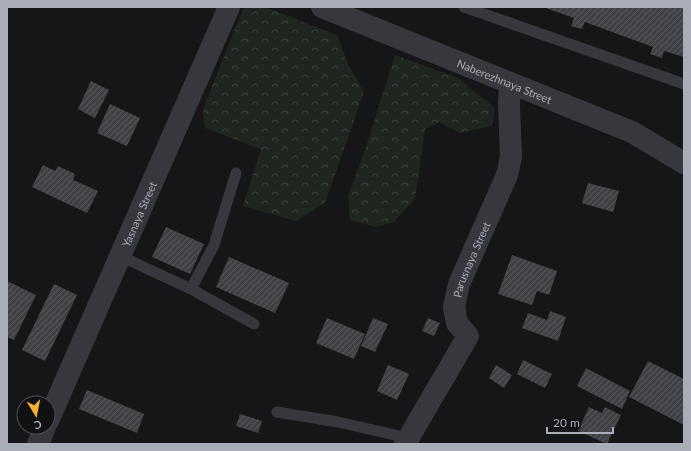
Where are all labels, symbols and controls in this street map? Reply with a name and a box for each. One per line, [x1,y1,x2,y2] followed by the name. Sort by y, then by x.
[456,56,554,106] street label: Naberezhnaya Street
[119,179,159,249] street label: Yasnaya Street
[450,219,492,299] street label: Parusnaya Street
[16,395,56,435] north arrow
[547,409,613,435] scale bar
[553,415,580,430] text: 20 m
[32,418,43,432] text: С

